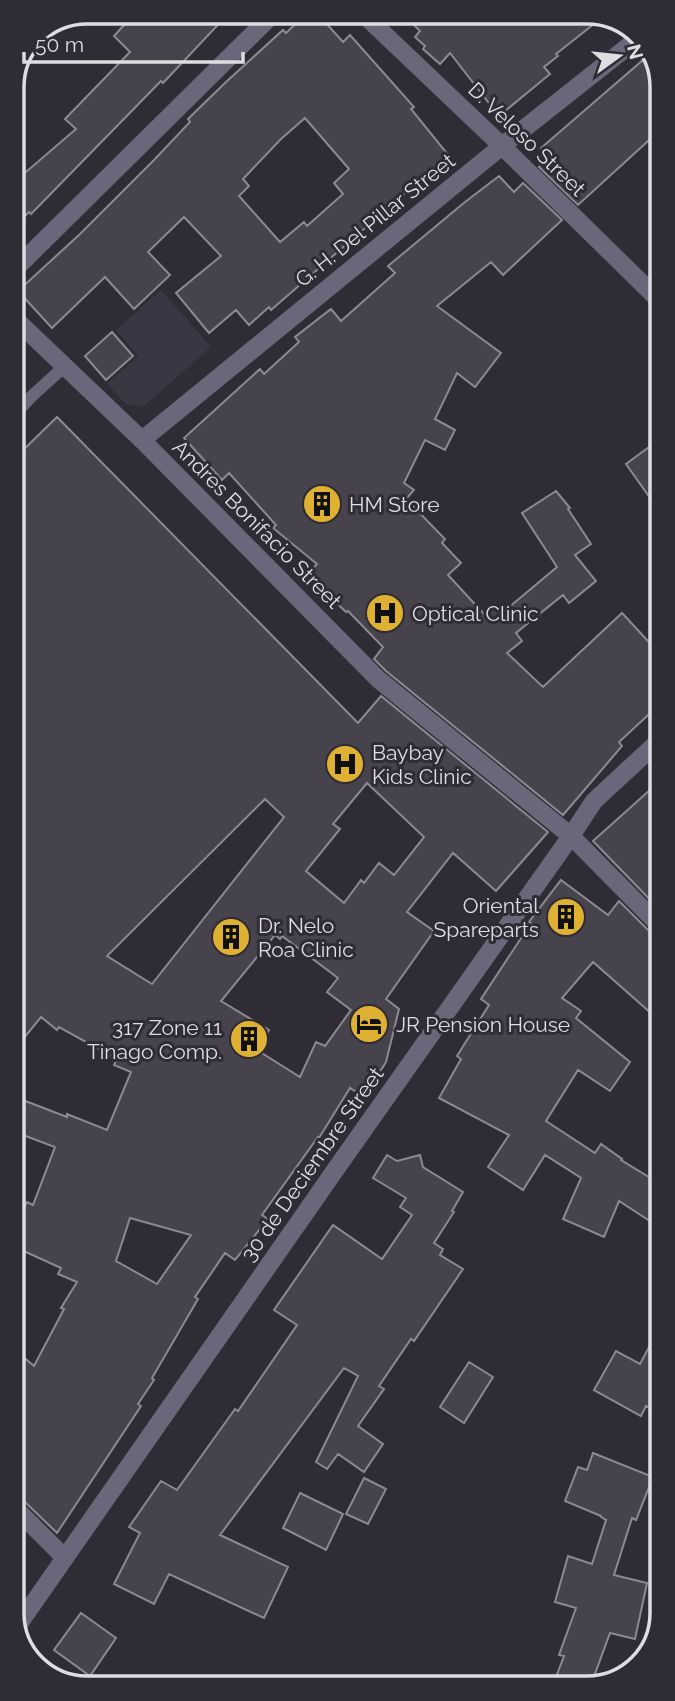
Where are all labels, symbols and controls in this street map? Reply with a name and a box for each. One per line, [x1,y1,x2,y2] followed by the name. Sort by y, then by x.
[24,21,243,65] scale bar
[584,21,654,91] north arrow
[35,32,84,57] text: 50 m
[623,42,648,61] text: N
[463,77,591,201] street label: D. Veloso Street
[290,148,460,292] street label: G. H. Del Pillar Street
[167,434,347,614] street label: Andres Bonifacio Street
[301,483,343,525] building icon: HM Store
[349,492,440,517] place label: HM Store
[364,592,406,634] hospital icon: Optical Clinic
[412,601,539,626] place label: Optical Clinic
[372,740,472,789] place label: Baybay Kids Clinic
[324,743,366,785] hospital icon: Baybay Kids Clinic
[434,893,539,942] place label: Oriental Spareparts
[545,896,587,938] building icon: Oriental Spareparts
[258,913,354,962] place label: Dr. Nelo Roa Clinic
[210,916,252,958] building icon: Dr. Nelo Roa Clinic
[348,1003,390,1045] hotel icon: JR Pension House
[396,1012,570,1037] place label: JR Pension House
[87,1015,222,1064] place label: 317 Zone 11 Tinago Comp.
[228,1018,270,1060] building icon: 317 Zone 11 Tinago Comp.
[235,1062,389,1266] street label: 30 de Deciembre Street

